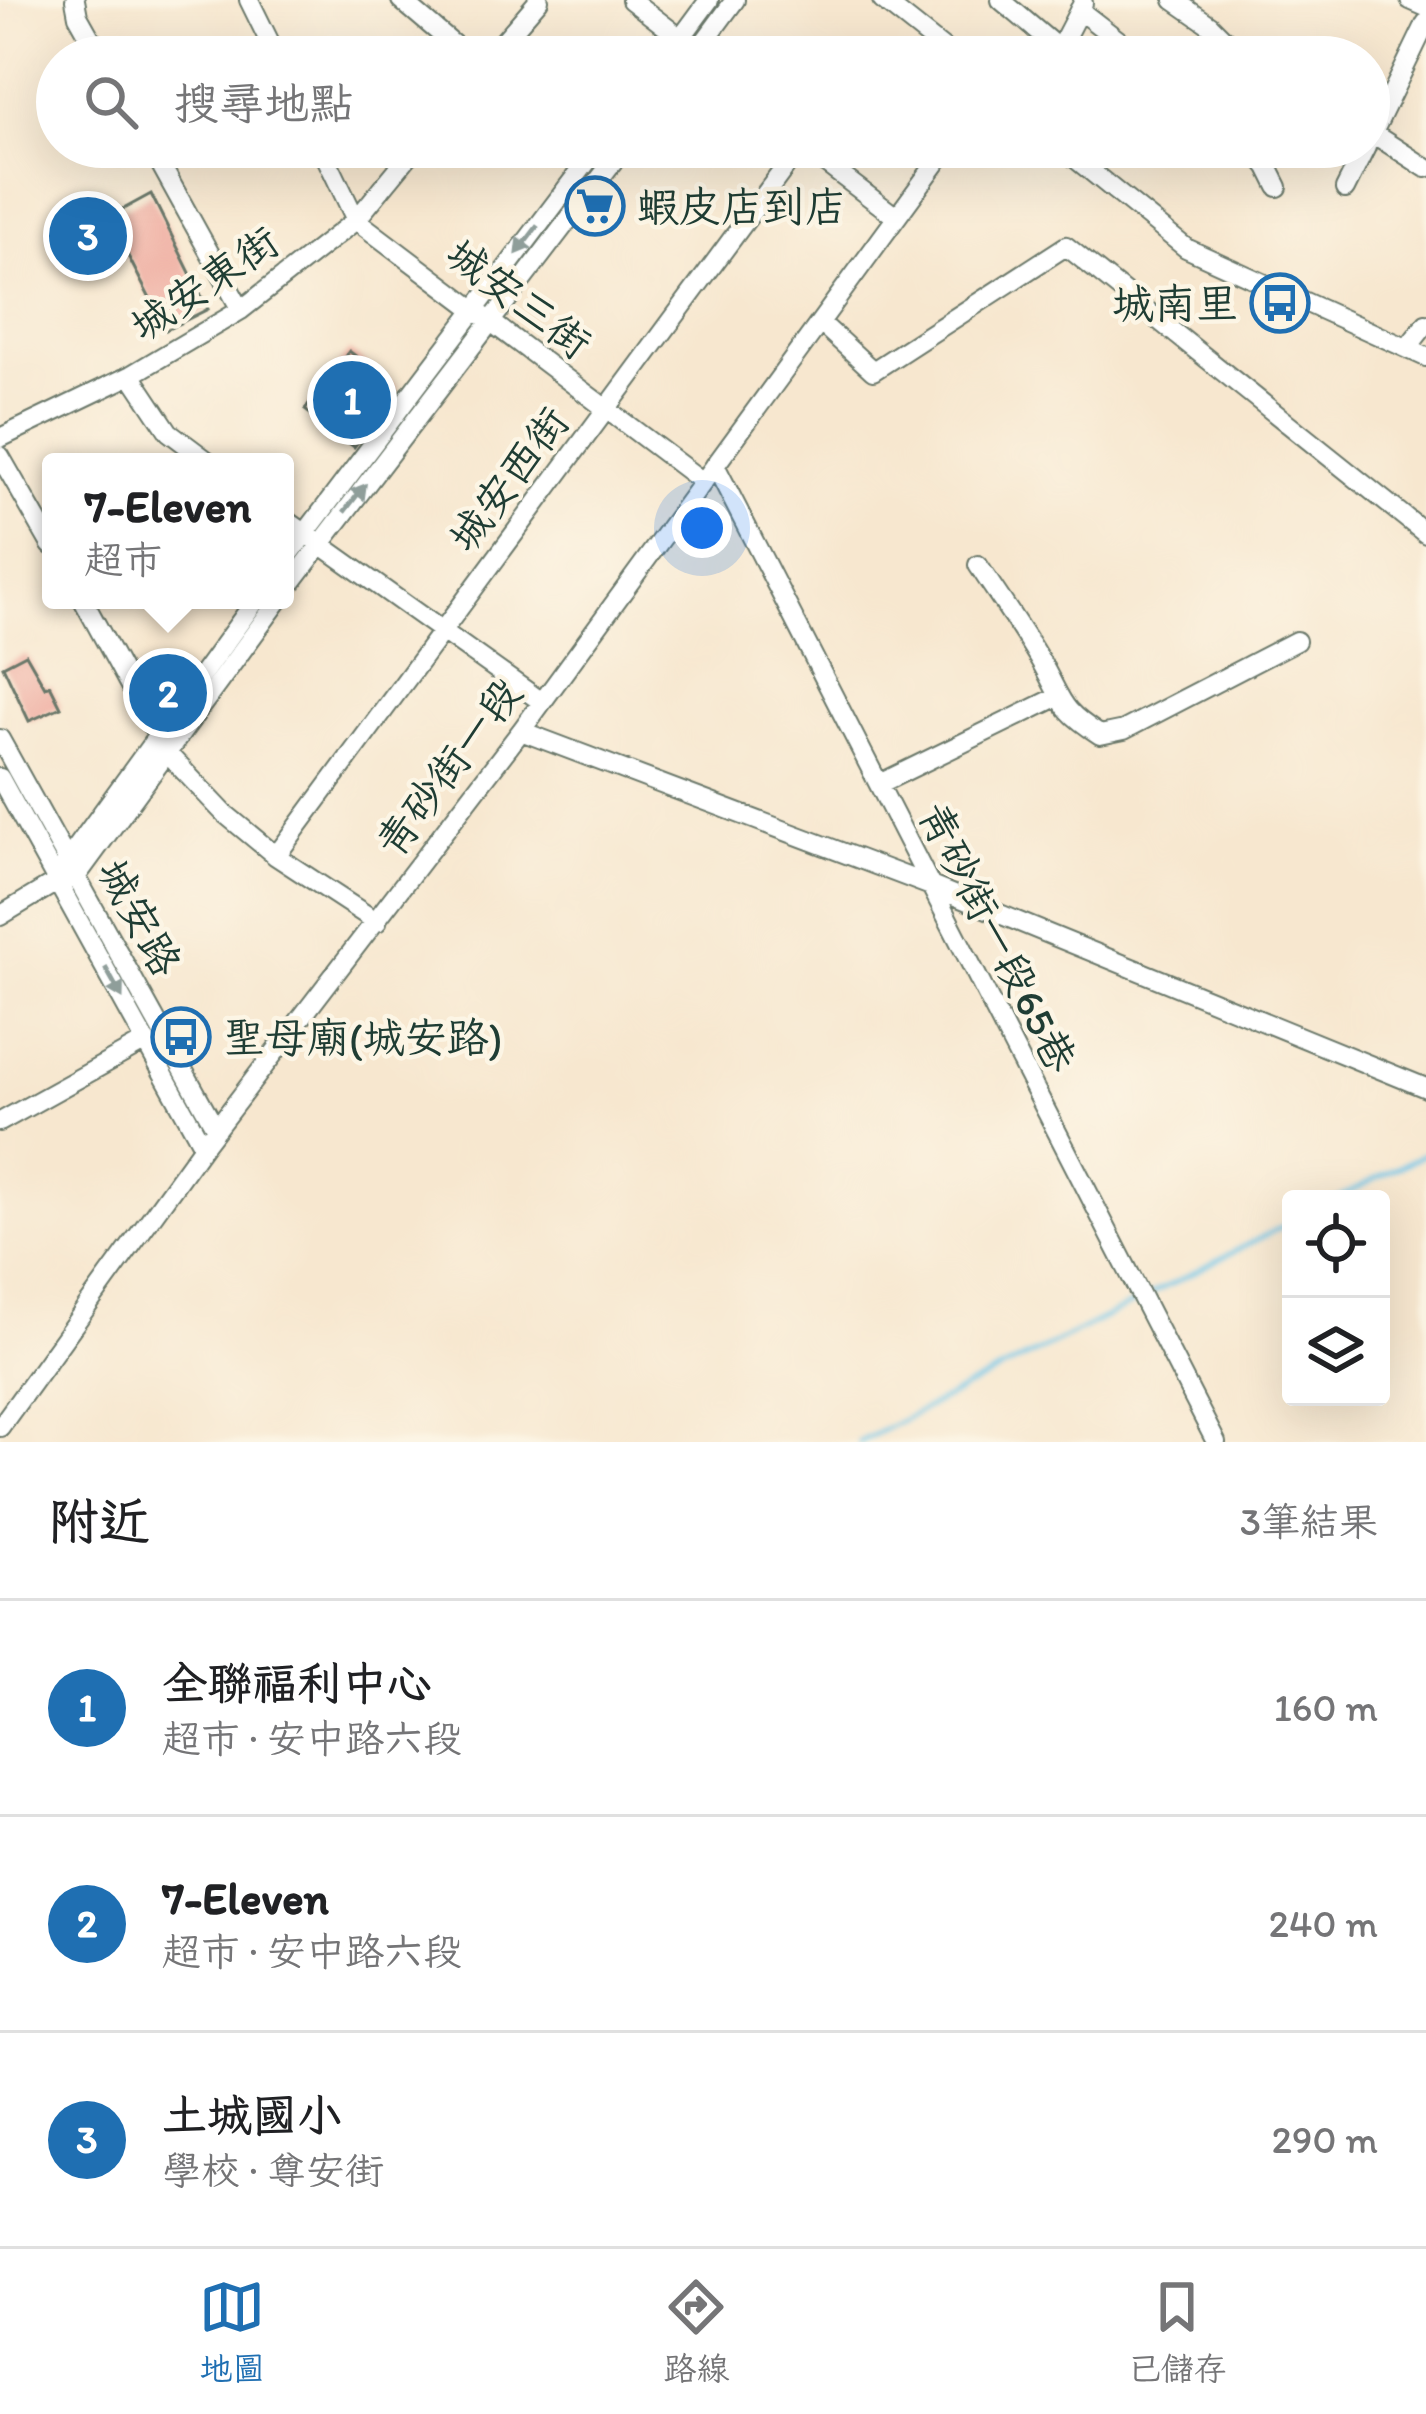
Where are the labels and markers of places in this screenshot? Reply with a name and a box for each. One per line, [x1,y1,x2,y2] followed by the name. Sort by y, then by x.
[564,175,626,237] supermarket icon: 蝦皮店到店
[637,181,847,232] place label: 蝦皮店到店
[49,191,127,281] pin: 3
[1249,272,1311,334] bus stop icon: 城南里
[1112,278,1238,329] place label: 城南里
[313,355,391,445] pin: 1
[129,648,207,738] pin: 2
[150,1006,212,1068] bus stop icon: 聖母廟(城安路)
[223,1012,502,1063] place label: 聖母廟(城安路)

